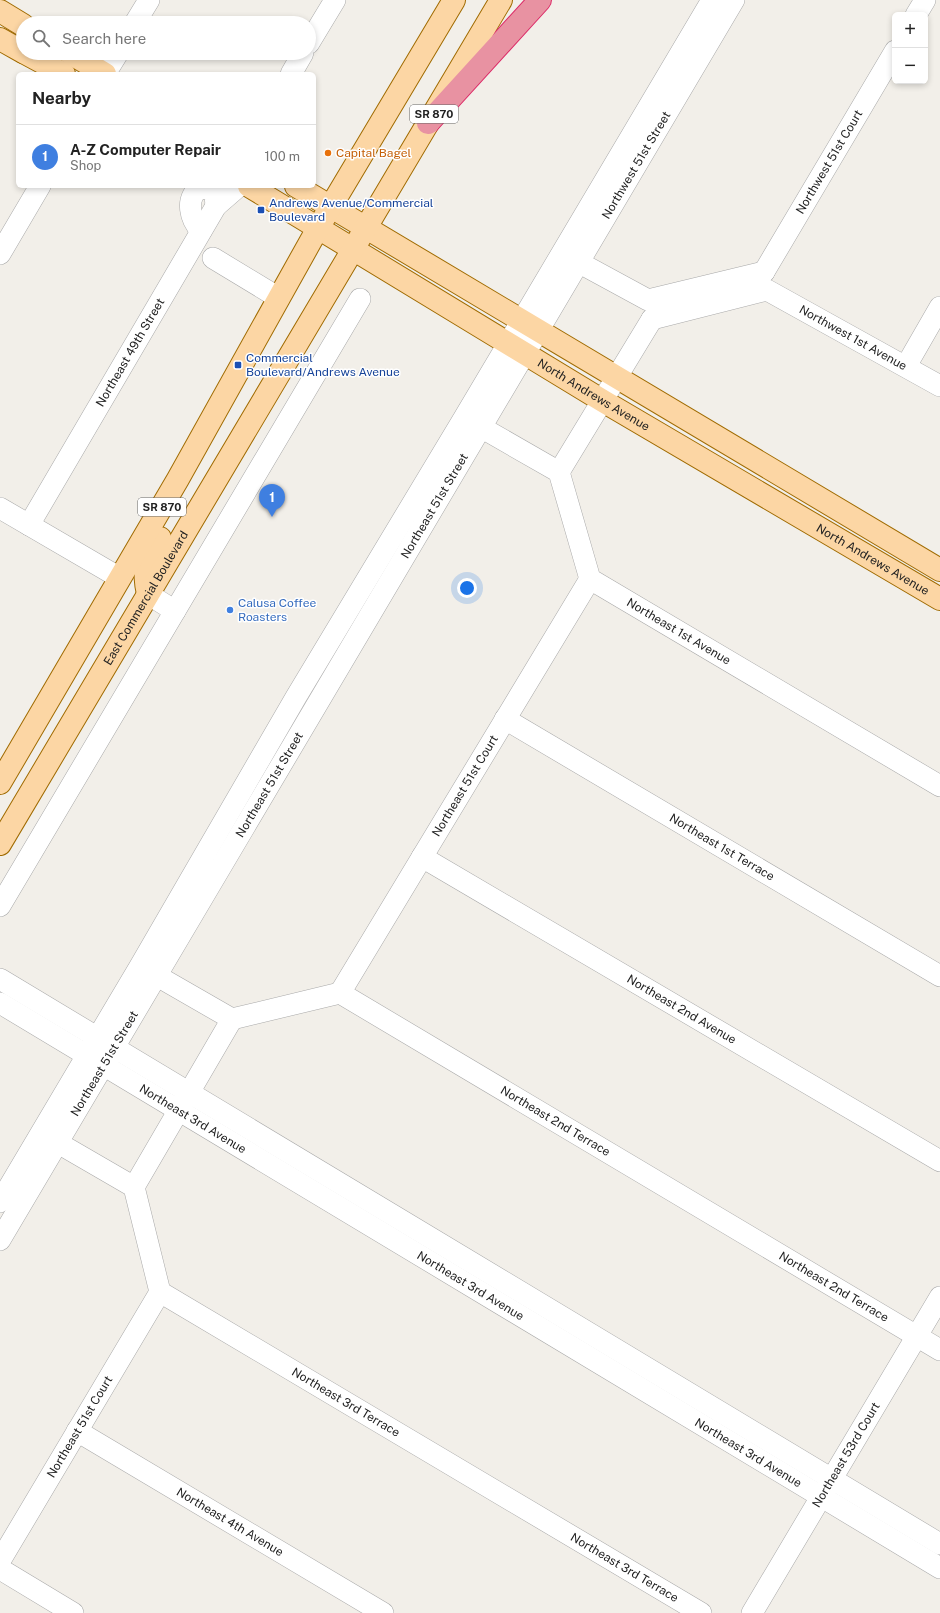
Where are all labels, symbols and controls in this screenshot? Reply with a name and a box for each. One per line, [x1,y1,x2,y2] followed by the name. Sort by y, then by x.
[892,12,928,84] map controls
[892,12,928,48] button: +
[16,16,316,60] search box
[30,27,52,49] icon: search
[62,30,146,47] text: Search here
[892,48,928,84] button: −
[32,88,91,108] text: Nearby
[410,105,458,123] road number: SR 870
[793,107,866,216] street label: Northwest 51st Court
[599,109,674,221] street label: Northwest 51st Street
[70,141,221,158] text: A-Z Computer Repair
[336,146,411,160] place label: Capital Bagel
[323,148,333,158] marker: Capital Bagel
[42,149,48,164] text: 1
[264,149,300,164] text: 100 m
[70,158,101,173] text: Shop
[269,196,434,224] place label: Andrews Avenue/Commercial Boulevard
[256,205,266,215] marker: Andrews Avenue/Commercial Boulevard
[93,295,168,409] street label: Northeast 49th Street
[797,302,909,373] street label: Northwest 1st Avenue
[246,351,400,379] place label: Commercial Boulevard/Andrews Avenue
[535,356,652,434] street label: North Andrews Avenue
[233,360,243,370] marker: Commercial Boulevard/Andrews Avenue
[398,450,471,561] street label: Northeast 51st Street
[259,484,285,517] pin: 1
[138,498,186,516] road number: SR 870
[814,521,932,598] street label: North Andrews Avenue
[101,528,191,668] street label: East Commercial Boulevard
[457,578,477,598] your location
[624,595,733,668] street label: Northeast 1st Avenue
[238,596,317,624] place label: Calusa Coffee Roasters
[225,605,235,615] marker: Calusa Coffee Roasters
[233,729,306,840] street label: Northeast 51st Street
[429,732,501,839] street label: Northeast 51st Court
[667,811,777,884] street label: Northeast 1st Terrace
[625,972,739,1047] street label: Northeast 2nd Avenue
[68,1008,141,1119] street label: Northeast 51st Street
[137,1081,249,1157] street label: Northeast 3rd Avenue
[498,1083,613,1159] street label: Northeast 2nd Terrace
[415,1248,527,1323] street label: Northeast 3rd Avenue
[776,1249,891,1325] street label: Northeast 2nd Terrace
[289,1365,403,1440] street label: Northeast 3rd Terrace
[44,1373,116,1480] street label: Northeast 51st Court
[809,1399,883,1510] street label: Northeast 53rd Court
[692,1415,804,1490] street label: Northeast 3rd Avenue
[174,1485,286,1559] street label: Northeast 4th Avenue
[568,1530,681,1605] street label: Northeast 3rd Terrace

